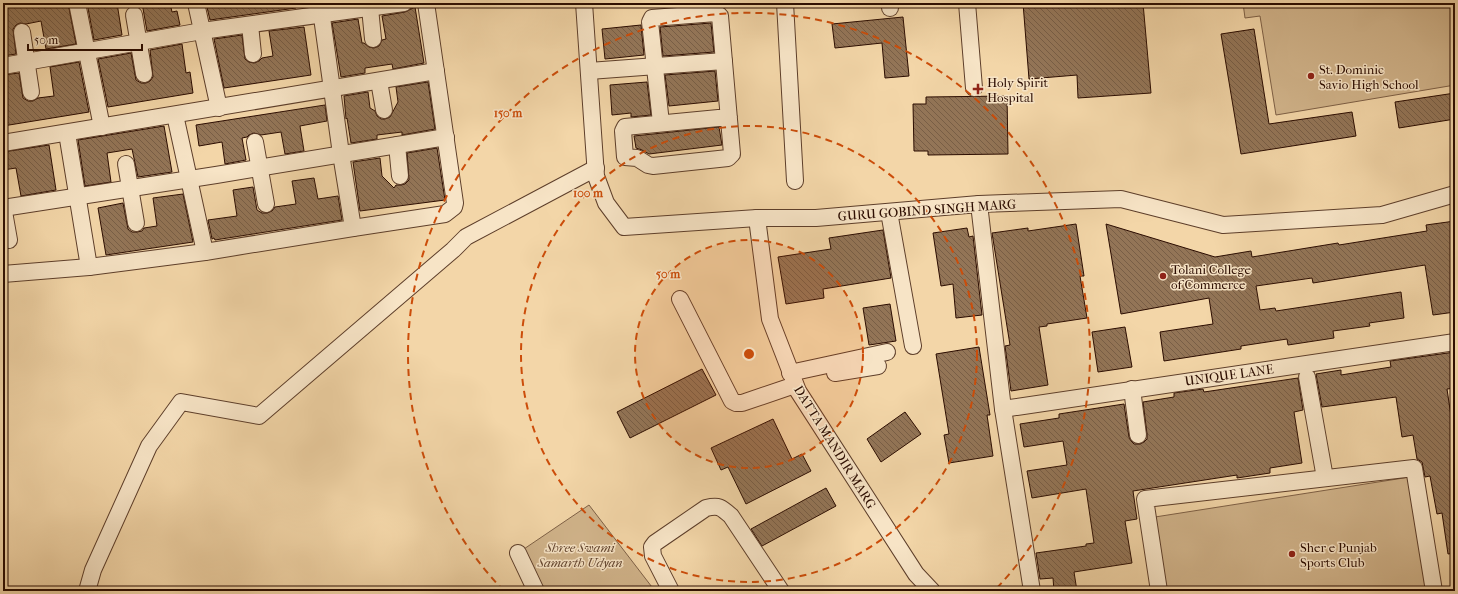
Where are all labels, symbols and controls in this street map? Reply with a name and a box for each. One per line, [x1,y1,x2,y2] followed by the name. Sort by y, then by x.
[28,26,142,52] scale bar
[34,33,58,47] text: 50 m
[1319,62,1419,92] place label: St. Dominic Savio High School
[1306,71,1316,81] marker: St. Dominic Savio High School
[987,75,1048,105] place label: Holy Spirit Hospital
[972,83,984,95] marker: Holy Spirit Hospital
[494,106,523,120] text: 150 m
[573,186,604,200] text: 100 m
[837,196,1017,224] street label: GURU GOBIND SINGH MARG
[1171,262,1252,292] place label: Tolani College of Commerce
[656,267,681,281] text: 50 m
[1158,271,1168,281] marker: Tolani College of Commerce
[742,347,756,361] centre of rings
[1183,361,1275,389] street label: UNIQUE LANE
[791,383,879,511] street label: DATTA MANDIR MARG
[536,540,623,570] park label: Shree Swami Samarth Udyan
[1300,540,1377,570] place label: Sher e Punjab Sports Club
[1287,549,1297,559] marker: Sher e Punjab Sports Club

